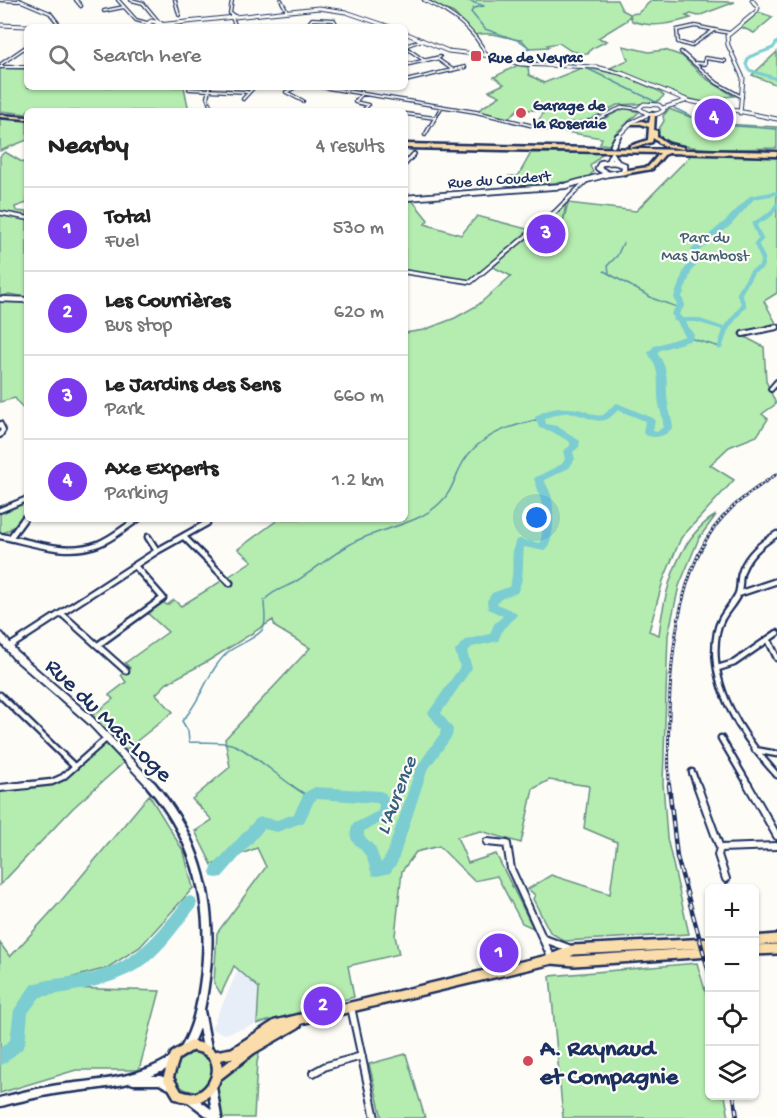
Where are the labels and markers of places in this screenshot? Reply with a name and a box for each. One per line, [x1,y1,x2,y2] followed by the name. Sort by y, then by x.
[469,49,483,63] marker: Rue de Veyrac
[487,50,584,69] place label: Rue de Veyrac
[694,96,734,140] pin: 4
[532,98,607,135] place label: Garage de la Roseraie
[514,106,528,120] marker: Garage de la Roseraie
[526,212,566,256] pin: 3
[480,930,518,976] pin: 1
[304,984,342,1028] pin: 2
[539,1036,680,1093] place label: A. Raynaud et Compagnie
[521,1054,535,1068] marker: A. Raynaud et Compagnie

